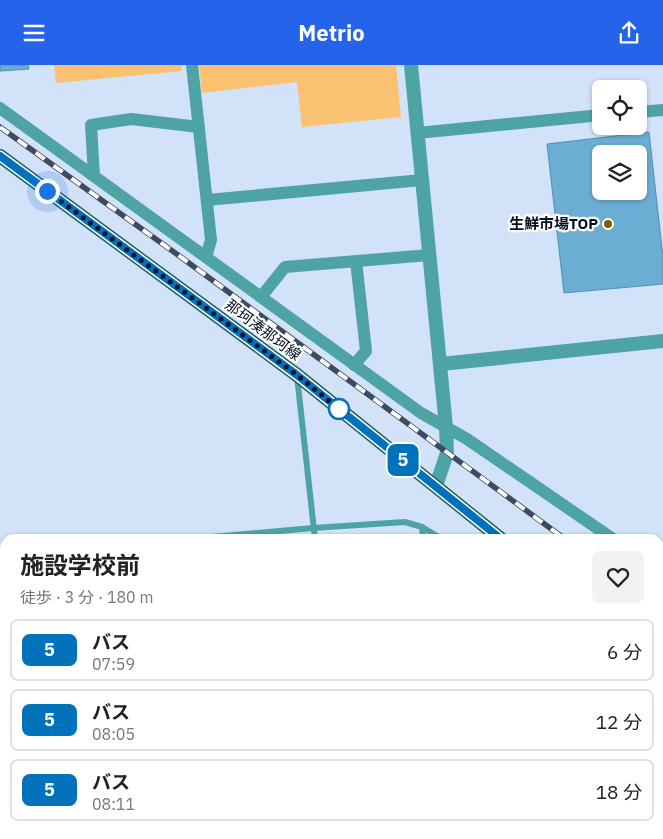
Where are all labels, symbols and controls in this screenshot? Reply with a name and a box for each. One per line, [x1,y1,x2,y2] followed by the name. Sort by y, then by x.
[298,18,365,47] text: Metrio
[20,19,48,47] icon: menu
[615,19,643,47] icon: share
[592,80,647,200] map controls
[592,80,647,135] button: locate
[592,145,647,200] button: layers
[35,179,60,204] your location
[509,214,598,233] place label: 生鮮市場TOP
[602,218,614,230] marker: 生鮮市場TOP
[222,295,305,364] street label: 那珂湊那珂線
[328,398,350,420] unlabelled marker
[387,444,419,476] line badge: 5
[398,448,408,471] text: 5
[20,549,140,581] text: 施設学校前
[592,551,644,603] button: heart
[20,587,153,607] text: 徒歩 · 3 分 · 180 m
[92,630,130,654] text: バス
[44,638,55,661] text: 5
[607,640,642,664] text: 6 分
[92,654,135,674] text: 07:59
[92,700,130,724] text: バス
[44,708,55,731] text: 5
[596,710,642,734] text: 12 分
[92,724,135,744] text: 08:05
[92,770,130,794] text: バス
[44,778,55,801] text: 5
[596,780,642,804] text: 18 分
[92,794,135,814] text: 08:11

